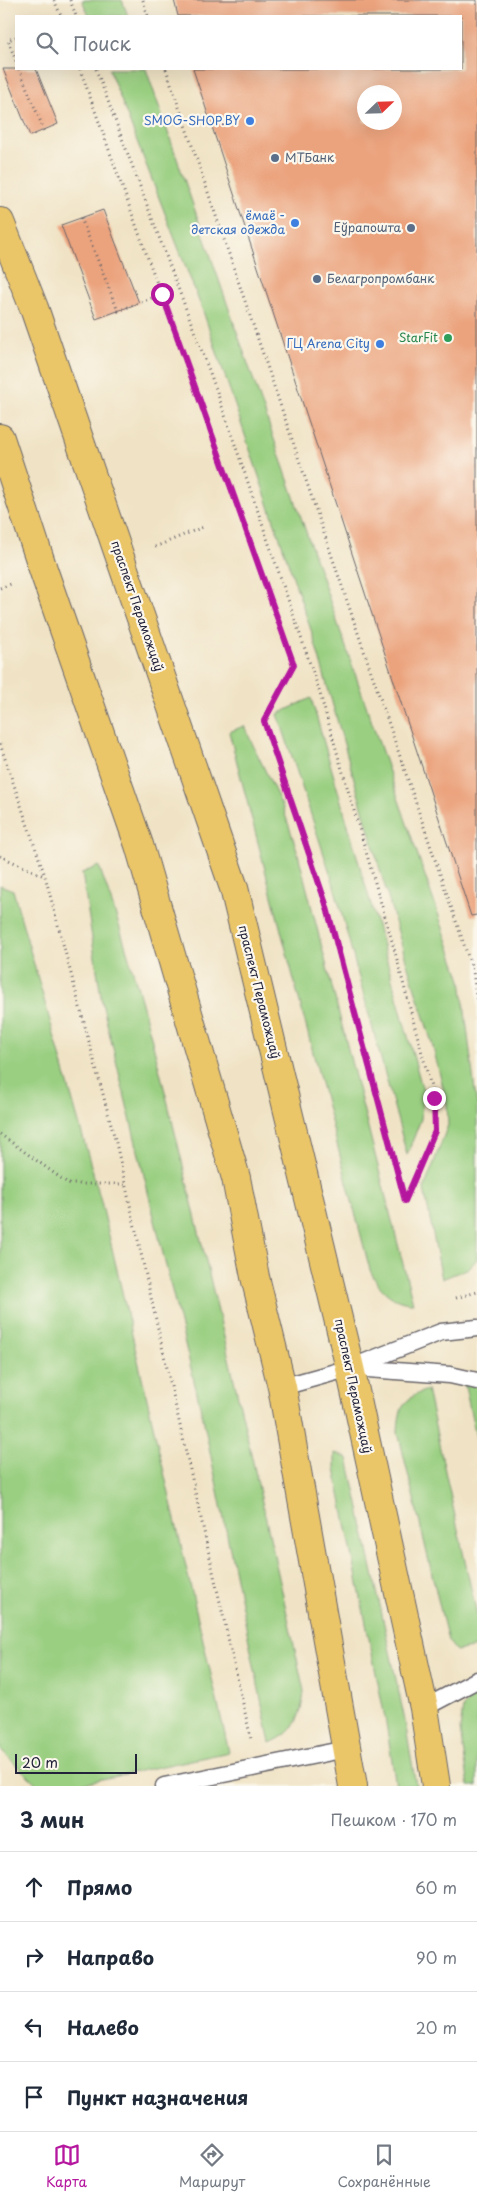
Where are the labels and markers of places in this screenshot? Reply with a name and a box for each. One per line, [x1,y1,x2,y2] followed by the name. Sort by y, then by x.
[144,111,240,129] place label: SMOG-SHOP.BY
[244,115,256,127] marker: SMOG-SHOP.BY
[285,148,335,166] place label: МТБанк
[269,152,281,164] marker: МТБанк
[191,206,285,238] place label: ёмаё - детская одежда
[289,217,301,229] marker: ёмаё - детская одежда
[333,218,401,236] place label: Еўрапошта
[405,222,417,234] marker: Еўрапошта
[327,269,435,287] place label: Белагропромбанк
[311,273,323,285] marker: Белагропромбанк
[399,328,438,346] place label: StarFit
[442,332,454,344] marker: StarFit
[287,334,370,352] place label: ГЦ Arena City
[374,338,386,350] marker: ГЦ Arena City

